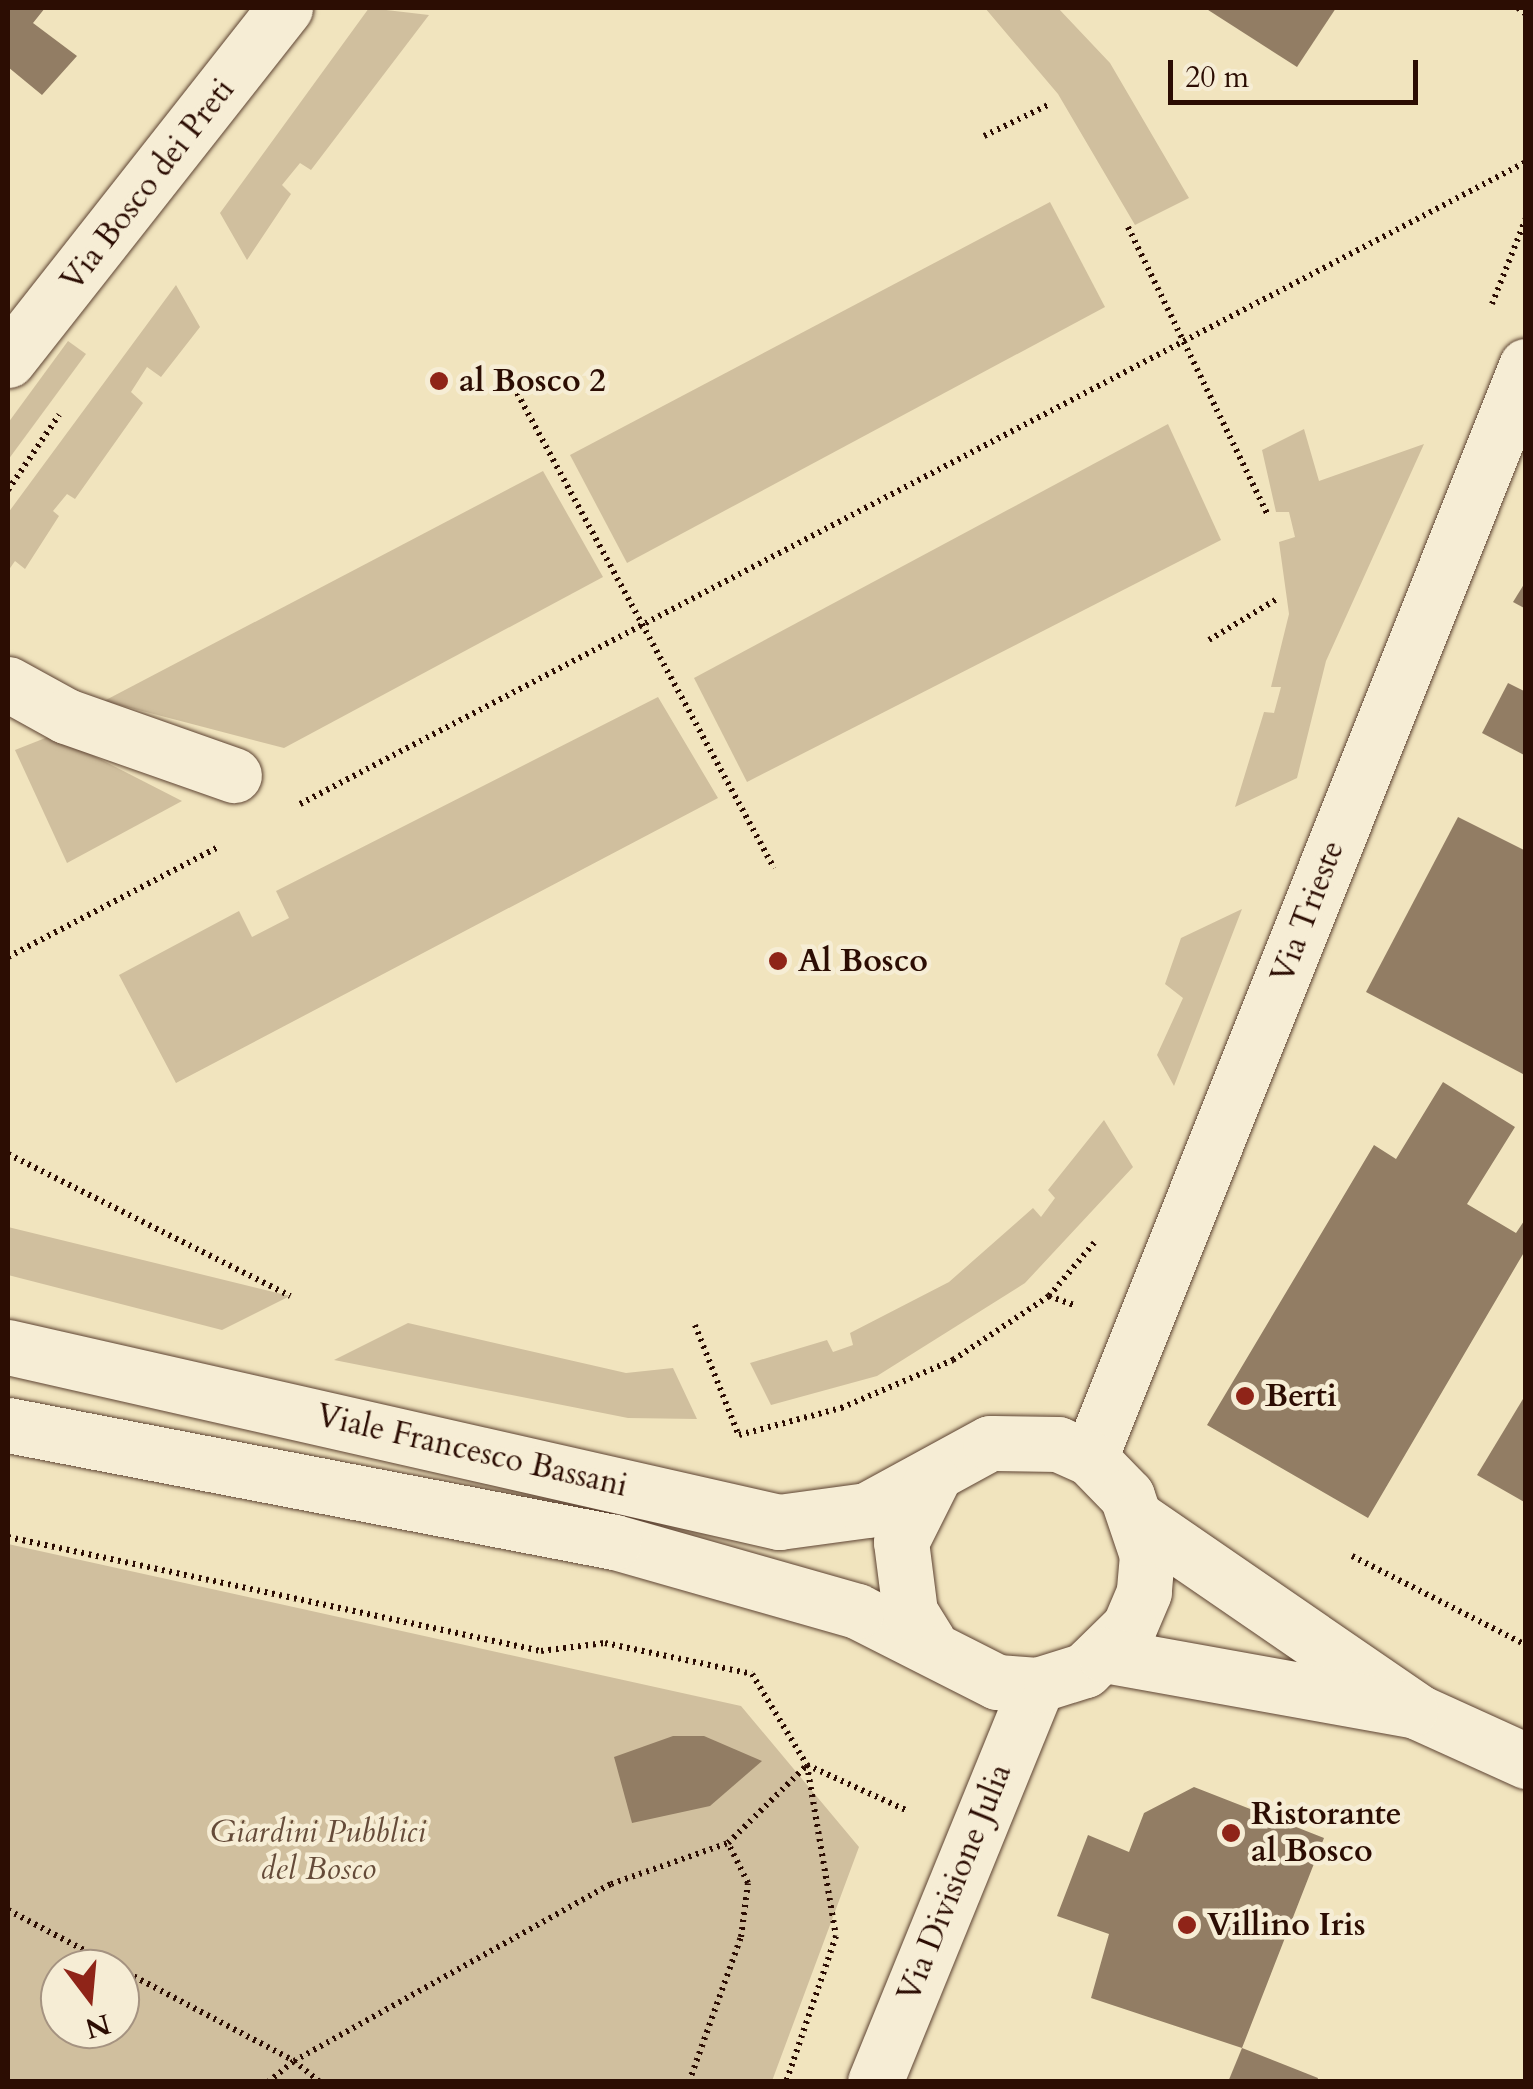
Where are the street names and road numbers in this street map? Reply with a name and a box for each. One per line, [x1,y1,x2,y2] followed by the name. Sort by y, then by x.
[53,71,243,299] street label: Via Bosco dei Preti
[1263,836,1353,988] street label: Via Trieste
[313,1397,631,1505] street label: Viale Francesco Bassani
[890,1759,1020,2007] street label: Via Divisione Julia

